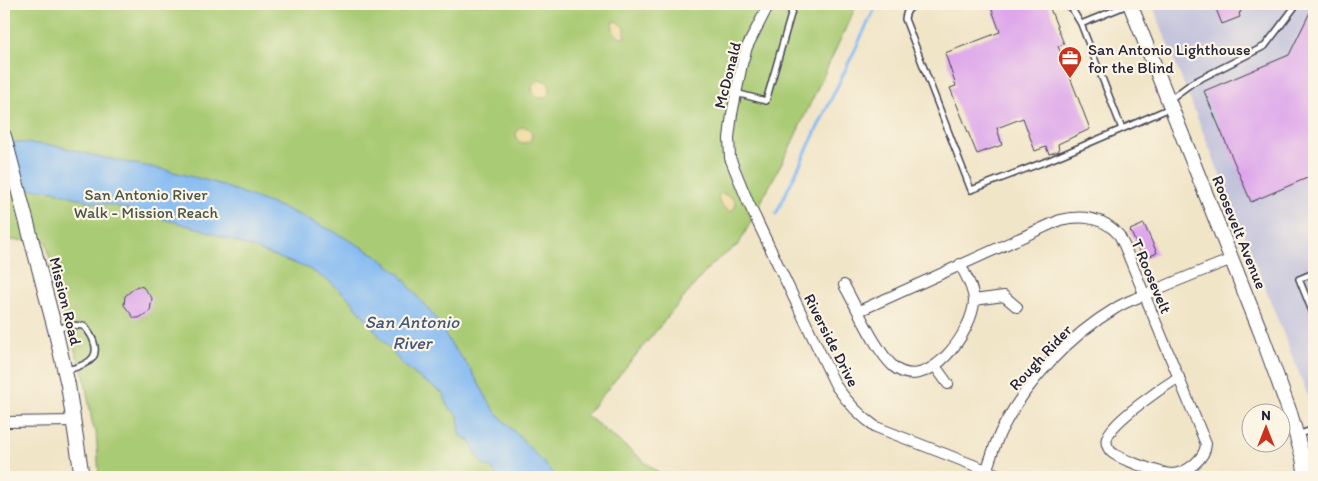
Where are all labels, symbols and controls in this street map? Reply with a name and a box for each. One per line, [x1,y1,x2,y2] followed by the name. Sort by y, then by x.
[710,40,745,110] street label: McDonald
[1088,40,1251,77] place label: San Antonio Lighthouse for the Blind
[1057,45,1083,79] office icon: San Antonio Lighthouse for the Blind
[1208,173,1271,292] street label: Roosevelt Avenue
[74,185,219,222] park label: San Antonio River Walk - Mission Reach
[1127,236,1176,316] street label: T Roosevelt
[45,255,86,347] street label: Mission Road
[800,291,863,390] street label: Riverside Drive
[365,311,460,354] water label: San Antonio River
[1005,320,1076,394] street label: Rough Rider
[1240,404,1290,454] north arrow
[1261,407,1271,424] text: N

